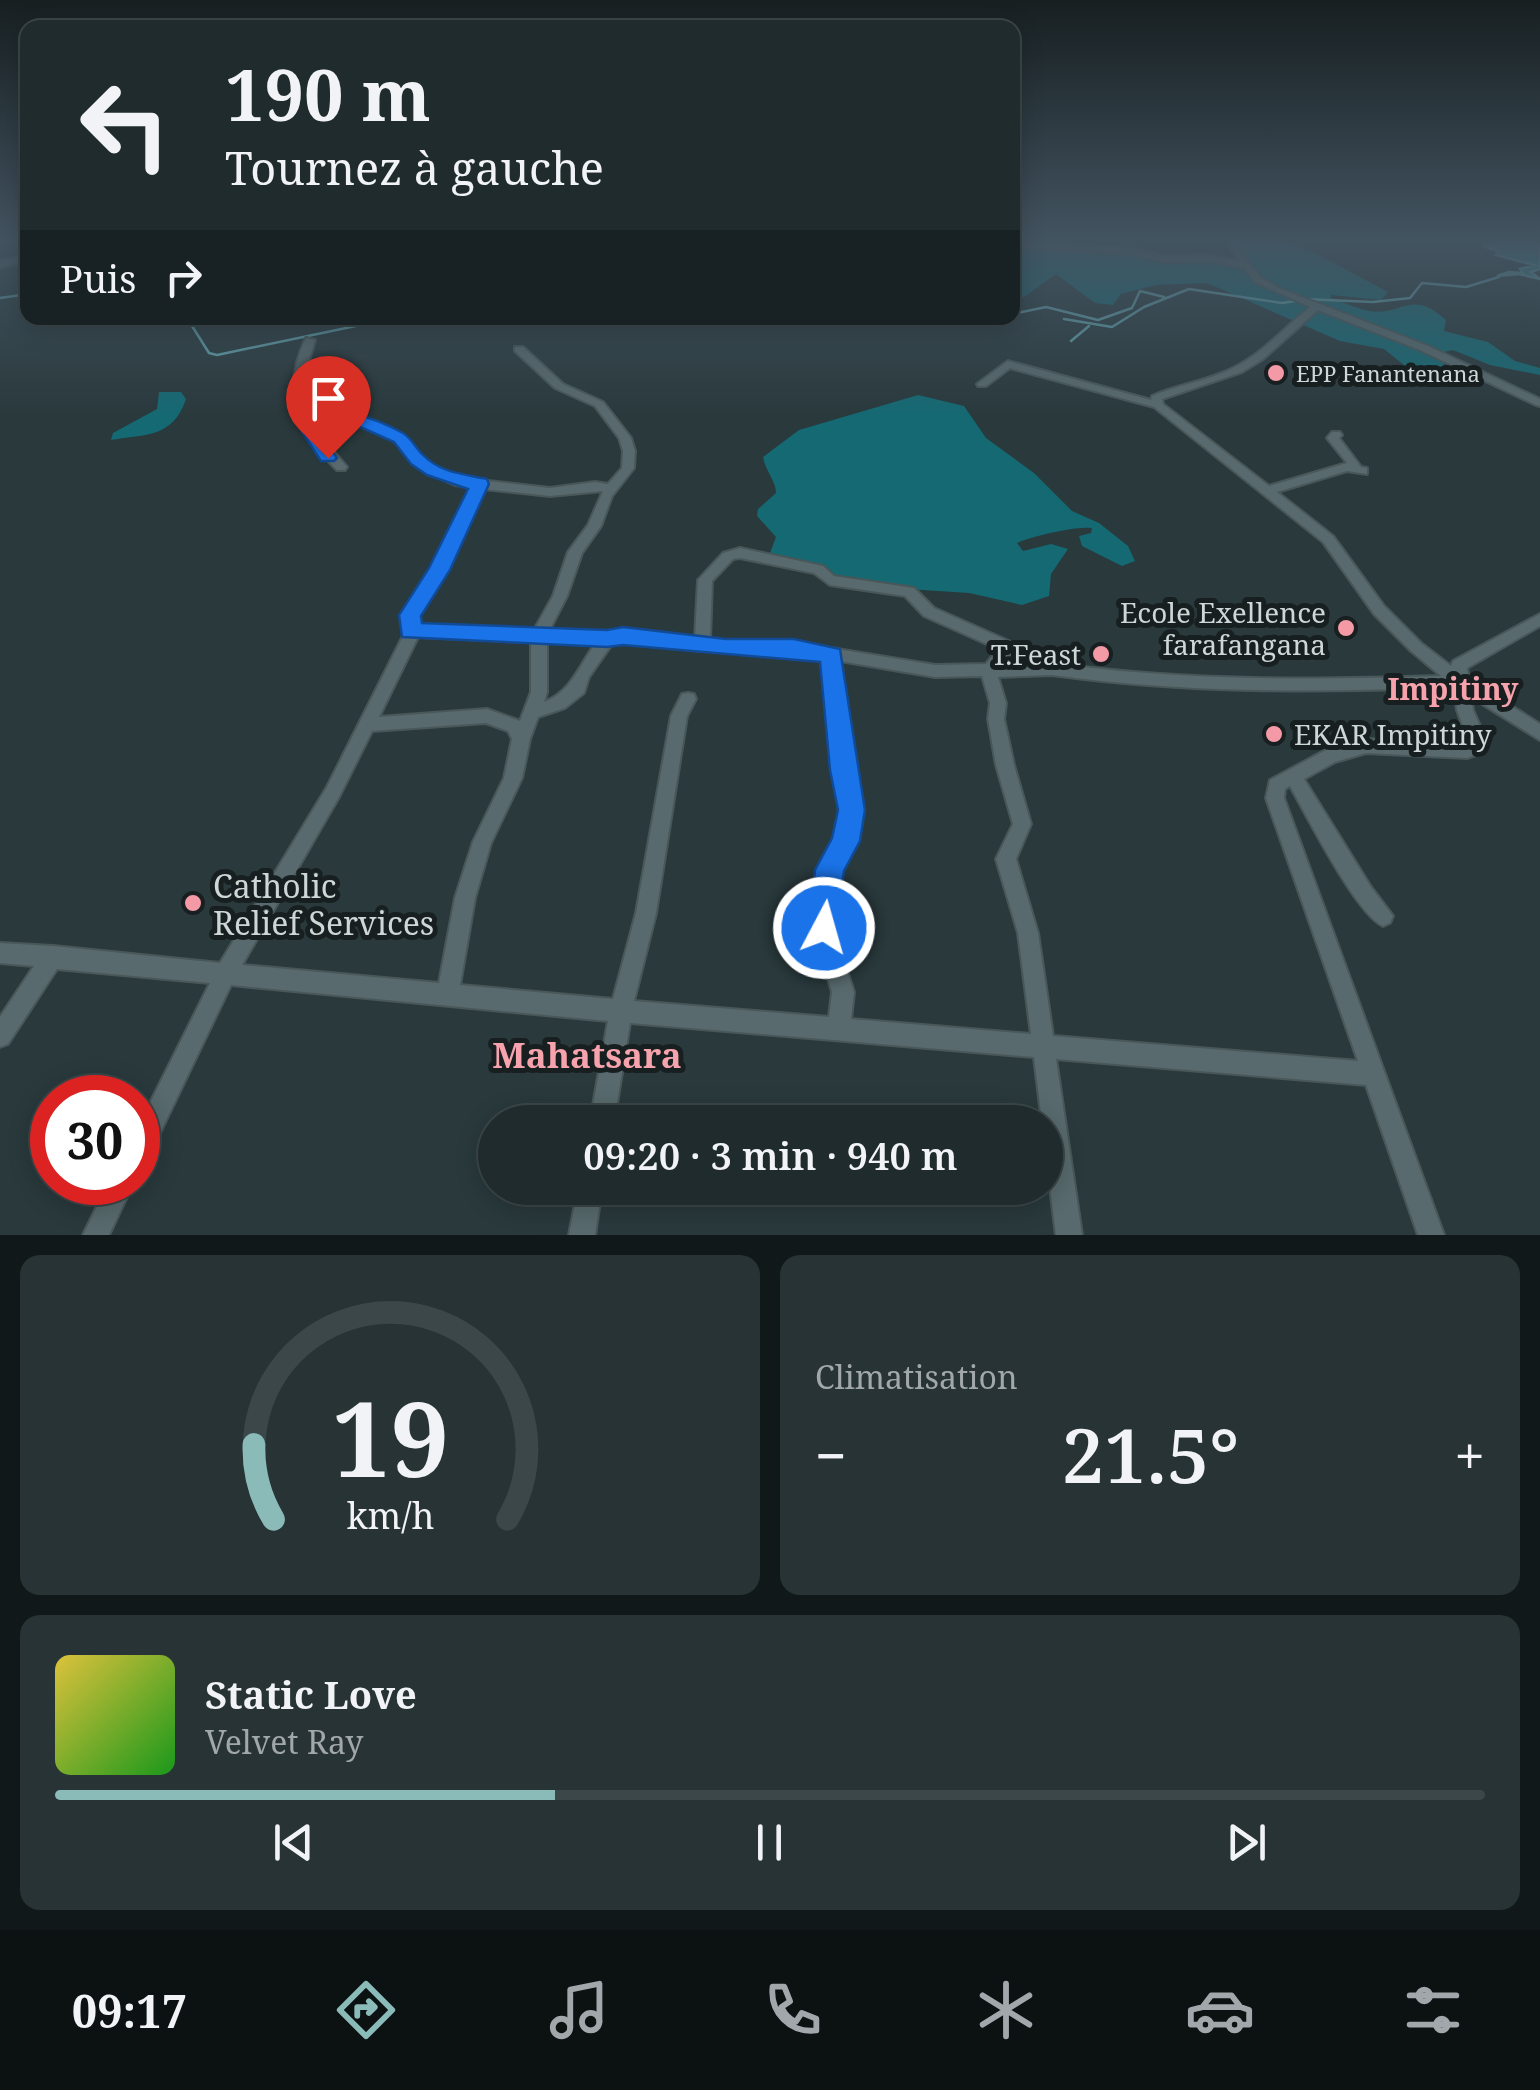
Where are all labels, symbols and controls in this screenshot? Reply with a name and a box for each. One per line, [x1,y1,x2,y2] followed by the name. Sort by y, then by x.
[225,46,431,142] text: 190 m
[60,60,190,190] icon: left
[225,137,604,198] text: Tournez à gauche
[156,250,211,305] icon: right
[60,252,136,304] text: Puis
[286,356,371,459] pin
[1296,358,1480,388] place label: EPP Fanantenana
[1265,362,1287,384] marker: EPP Fanantenana
[301,371,356,426] icon: arrive
[1120,593,1326,663] place label: Ecole Exellence farafangana
[1335,617,1357,639] marker: Ecole Exellence farafangana
[991,635,1081,673] place label: T.Feast
[1090,643,1112,665] marker: T.Feast
[1387,668,1519,709] district label: Impitiny
[1294,715,1492,753] place label: EKAR Impitiny
[1263,723,1285,745] marker: EKAR Impitiny
[213,864,434,944] place label: Catholic Relief Services
[772,876,876,980] position arrow
[182,892,204,914] marker: Catholic Relief Services
[492,1031,682,1078] district label: Mahatsara
[30,1075,160,1205] speed limit sign: 30
[583,1129,958,1181] text: 09:20 · 3 min · 940 m
[815,1355,1018,1398] text: Climatisation
[331,1366,449,1507] text: 19
[1062,1403,1239,1505] text: 21.5°
[815,1417,847,1492] text: −
[1454,1417,1485,1492] text: +
[346,1491,434,1539] text: km/h
[205,1668,417,1720] text: Static Love
[205,1720,363,1763] text: Velvet Ray
[266,1815,321,1870] icon: previous
[742,1815,797,1870] icon: pause
[1219,1815,1274,1870] icon: next
[331,1975,401,2045] icon: directions
[544,1975,614,2045] icon: music
[758,1975,828,2045] icon: phone
[971,1975,1041,2045] icon: climate
[1185,1975,1255,2045] icon: car
[1398,1975,1468,2045] icon: filters
[72,1980,187,2041] text: 09:17

